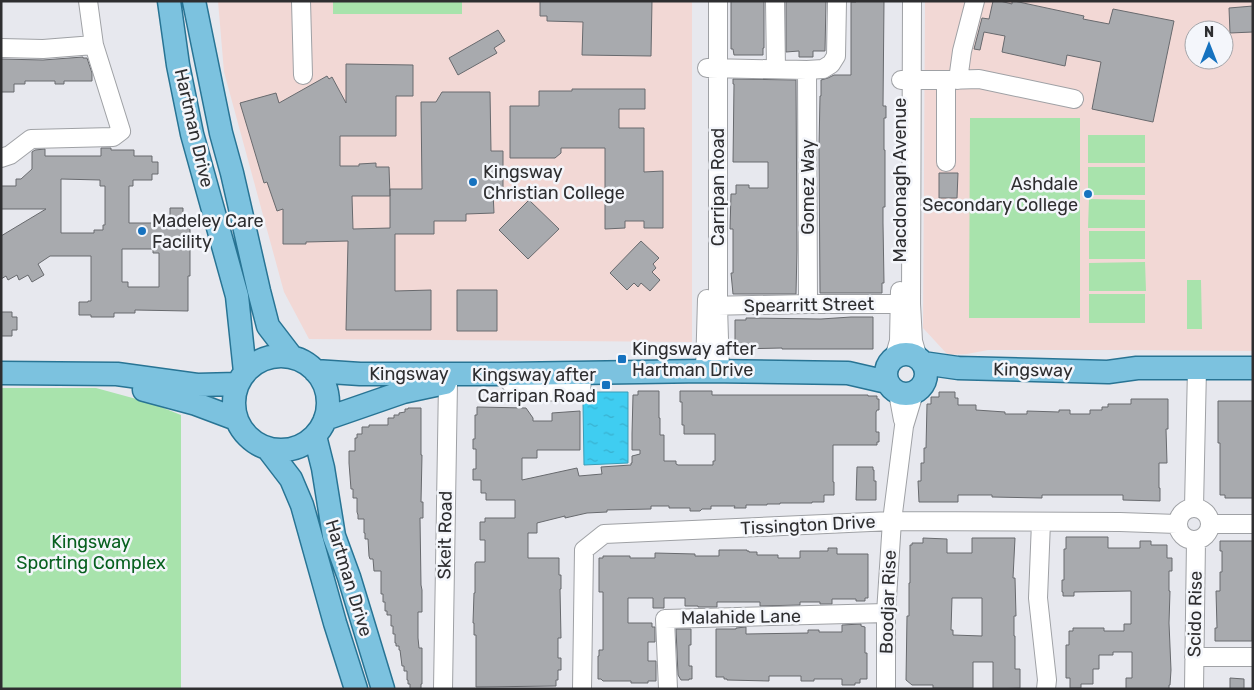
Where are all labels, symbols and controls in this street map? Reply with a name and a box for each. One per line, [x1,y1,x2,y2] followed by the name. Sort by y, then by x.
[1184,20,1234,70] north arrow
[1204,24,1214,41] text: N
[170,66,218,190] street label: Hartman Drive
[889,98,911,262] street label: Macdonagh Avenue
[707,128,729,246] street label: Carripan Road
[797,139,819,235] street label: Gomez Way
[483,161,625,204] place label: Kingsway Christian College
[922,173,1078,216] place label: Ashdale Secondary College
[467,176,479,188] marker: Kingsway Christian College
[1082,188,1094,200] marker: Ashdale Secondary College
[152,210,264,253] place label: Madeley Care Facility
[136,225,148,237] marker: Madeley Care Facility
[744,293,874,317] street label: Spearritt Street
[632,338,756,381] place label: Kingsway after Hartman Drive
[616,353,628,365] marker: Kingsway after Hartman Drive
[993,358,1073,382] street label: Kingsway
[369,363,449,385] street label: Kingsway
[472,364,596,407] place label: Kingsway after Carripan Road
[600,379,612,391] marker: Kingsway after Carripan Road
[433,491,457,579] street label: Skeit Road
[740,510,876,540] street label: Tissington Drive
[321,517,377,639] street label: Hartman Drive
[16,531,166,574] park label: Kingsway Sporting Complex
[875,550,901,654] street label: Boodjar Rise
[1183,571,1207,657] street label: Scido Rise
[681,605,801,629] street label: Malahide Lane

